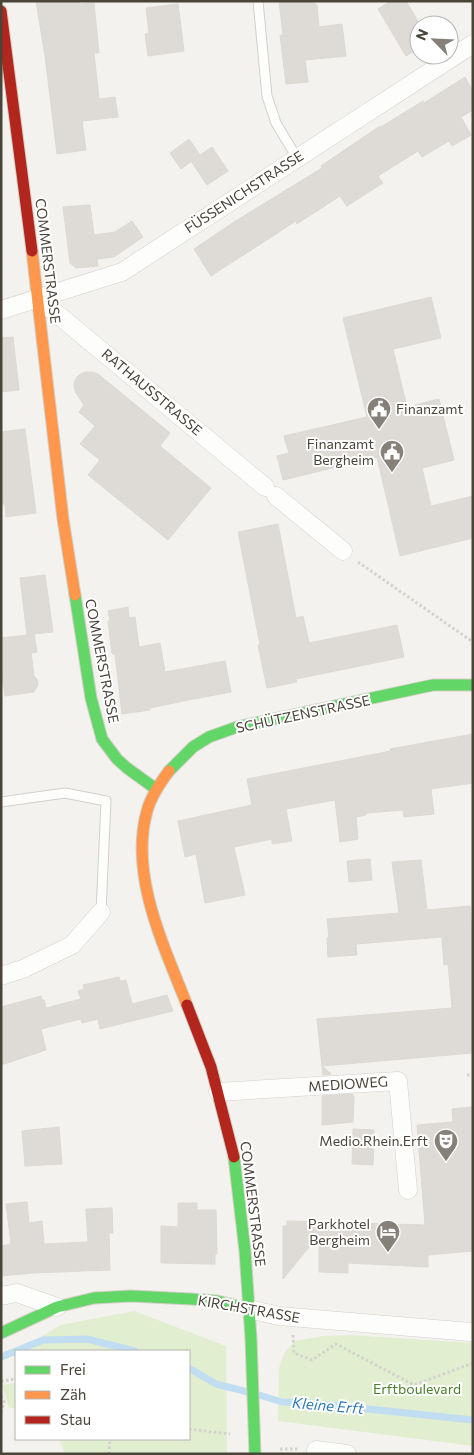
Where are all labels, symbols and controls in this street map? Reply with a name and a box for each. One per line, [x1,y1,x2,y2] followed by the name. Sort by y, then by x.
[409,15,459,65] north arrow
[412,26,432,43] text: N
[181,147,306,236] street label: FÜSSENICHSTRASSE
[32,197,65,325] street label: COMMERSTRASSE
[99,345,206,439] street label: RATHAUSSTRASSE
[366,396,392,430] public building icon: Finanzamt
[396,400,463,417] place label: Finanzamt
[307,435,374,468] place label: Finanzamt Bergheim
[379,439,405,473] public building icon: Finanzamt Bergheim
[82,597,123,724] street label: COMMERSTRASSE
[234,691,371,736] street label: SCHÜTZENSTRASSE
[308,1072,388,1095] street label: MEDIOWEG
[433,1128,459,1162] theatre icon: Medio.Rhein.Erft
[319,1132,428,1149] place label: Medio.Rhein.Erft
[237,1140,270,1268] street label: COMMERSTRASSE
[308,1215,370,1248] place label: Parkhotel Bergheim
[375,1219,401,1253] hotel icon: Parkhotel Bergheim
[197,1291,301,1326] street label: KIRCHSTRASSE
[15,1350,190,1440] legend
[60,1360,86,1378] text: Frei
[373,1380,461,1397] park label: Erftboulevard
[60,1385,86,1403] text: Zäh
[291,1393,366,1417] water label: Kleine Erft
[60,1410,91,1428] text: Stau

